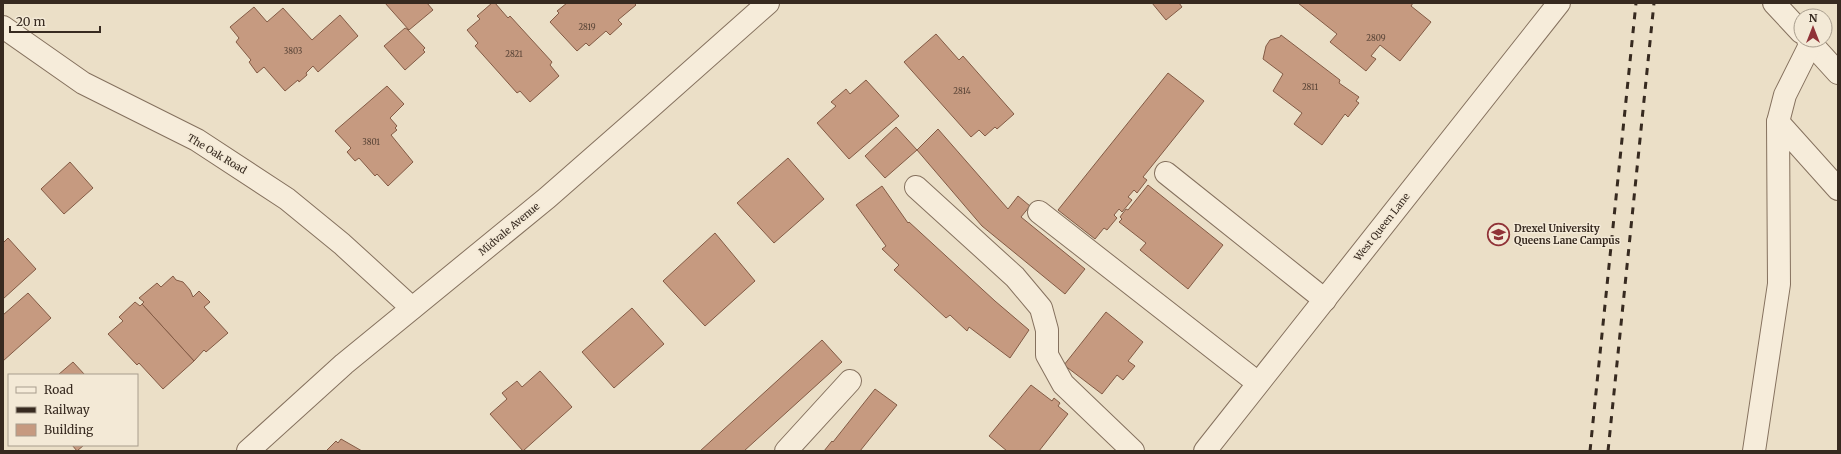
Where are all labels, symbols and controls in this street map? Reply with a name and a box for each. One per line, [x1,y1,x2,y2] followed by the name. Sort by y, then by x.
[10,8,100,34] scale bar
[1793,8,1833,48] north arrow
[1809,11,1818,25] text: N
[16,14,45,29] text: 20 m
[578,22,596,32] house number: 2819
[1366,33,1386,43] house number: 2809
[284,46,303,56] house number: 3803
[505,49,523,59] house number: 2821
[1302,82,1318,92] house number: 2811
[953,86,971,96] house number: 2814
[185,131,249,177] street label: The Oak Road
[362,137,380,147] house number: 3801
[1351,190,1413,264] street label: West Queen Lane
[476,200,542,258] street label: Midvale Avenue
[1485,221,1511,247] school or university icon: Drexel University Queens Lane Campus
[1514,222,1620,247] place label: Drexel University Queens Lane Campus
[8,374,138,446] legend
[44,382,73,397] text: Road
[44,402,90,417] text: Railway
[44,422,94,437] text: Building

